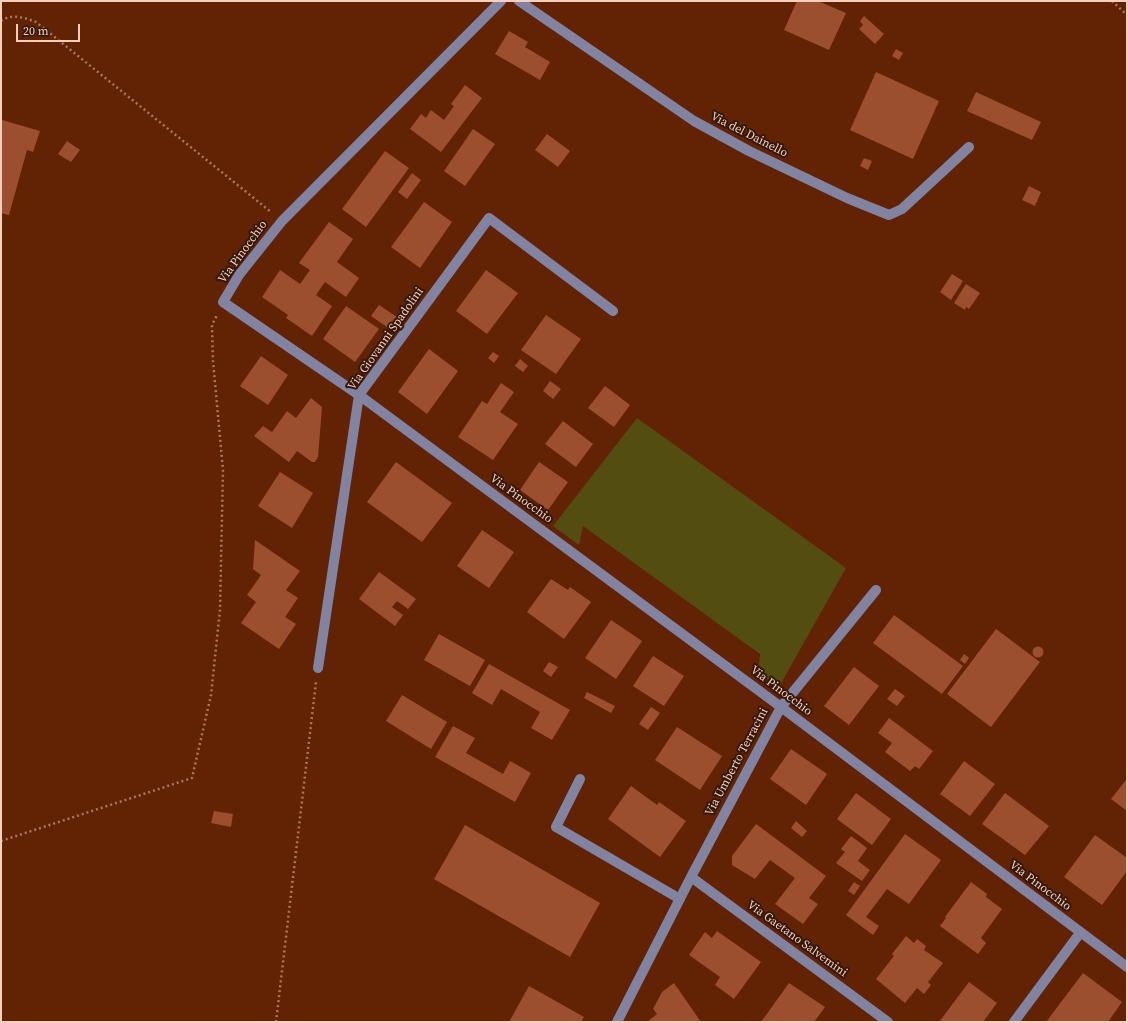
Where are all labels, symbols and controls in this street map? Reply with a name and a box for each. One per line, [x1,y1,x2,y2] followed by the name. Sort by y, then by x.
[18,16,82,42] scale bar
[23,23,49,39] text: 20 m
[708,109,790,161] street label: Via del Dainello
[215,218,271,286] street label: Via Pinocchio
[345,285,427,393] street label: Via Giovanni Spadolini
[487,471,555,527] street label: Via Pinocchio
[747,663,815,719] street label: Via Pinocchio
[702,706,772,818] street label: Via Umberto Terracini
[1006,858,1074,914] street label: Via Pinocchio
[744,898,850,980] street label: Via Gaetano Salvemini

